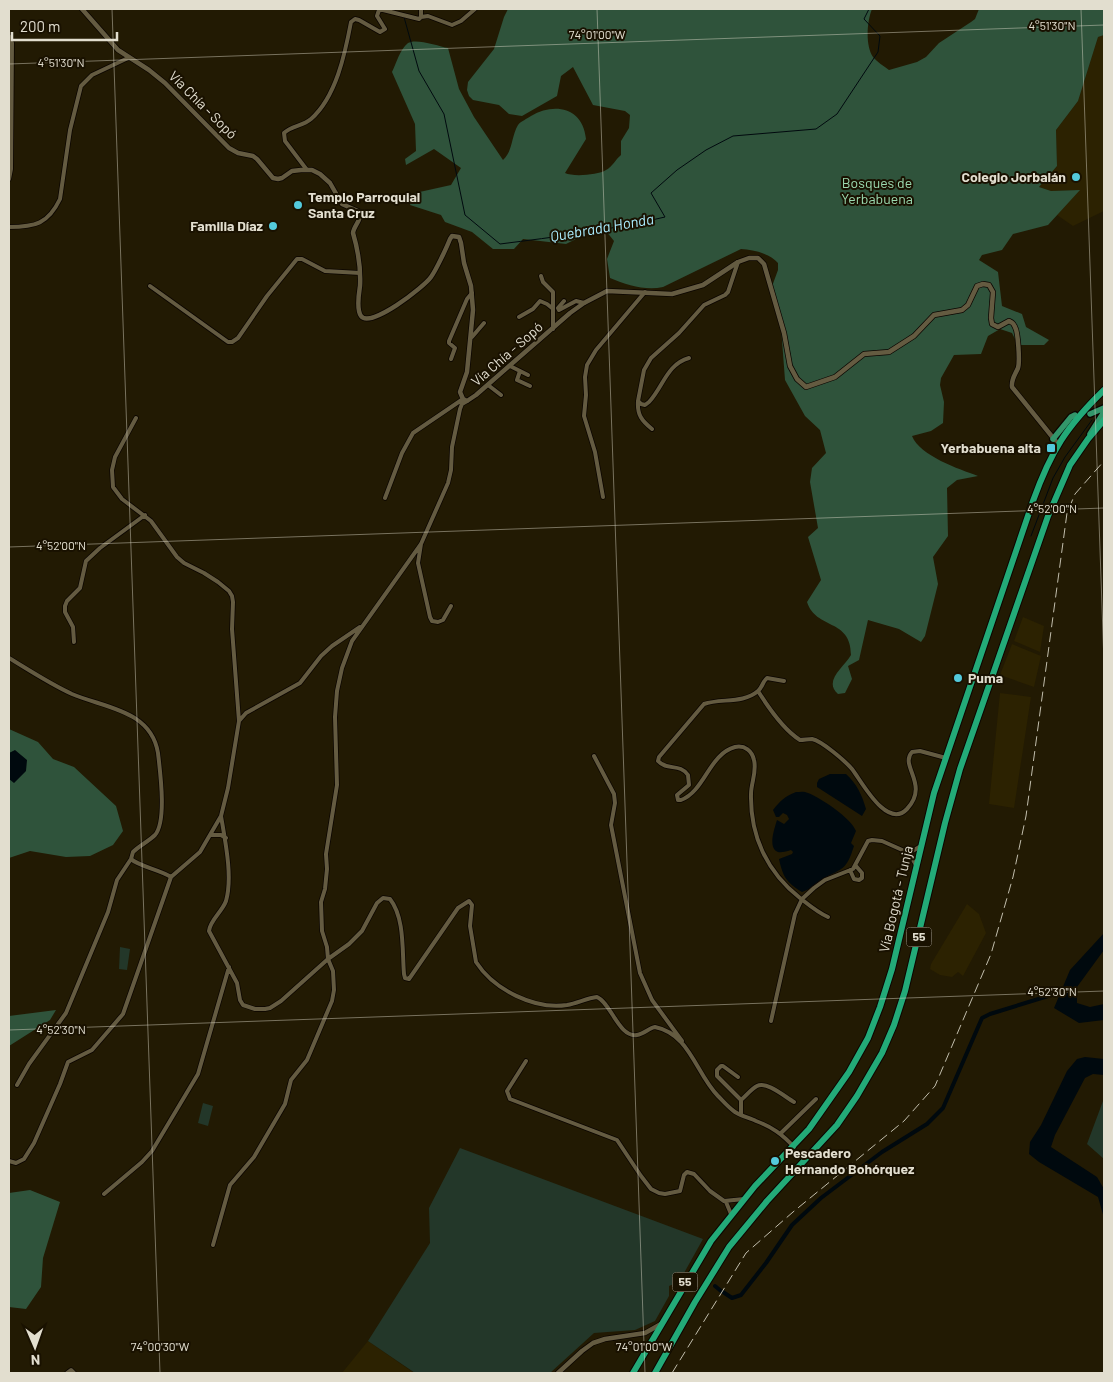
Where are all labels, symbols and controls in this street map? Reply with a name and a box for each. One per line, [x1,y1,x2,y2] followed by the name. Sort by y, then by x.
[12,10,118,42] scale bar
[20,17,60,35] text: 200 m
[1028,18,1076,32] text: 4°51'30"N
[569,27,626,41] text: 74°01'00"W
[37,55,85,69] text: 4°51'30"N
[166,67,241,142] street label: Vía Chía - Sopó
[962,168,1066,185] place label: Colegio Jorbalán
[1070,171,1082,183] marker: Colegio Jorbalán
[841,174,913,207] park label: Bosques de Yerbabuena
[308,188,420,221] place label: Templo Parroquial Santa Cruz
[292,199,304,211] marker: Templo Parroquial Santa Cruz
[549,209,655,245] water label: Quebrada Honda
[190,217,264,234] place label: Familia Díaz
[267,220,279,232] marker: Familia Díaz
[467,318,546,389] street label: Vía Chía - Sopó
[941,439,1041,456] place label: Yerbabuena alta
[1045,442,1057,454] marker: Yerbabuena alta
[1027,501,1077,515] text: 4°52'00"N
[36,538,86,552] text: 4°52'00"N
[968,669,1003,686] place label: Puma
[952,672,964,684] marker: Puma
[875,844,916,954] street label: Vía Bogotá - Tunja
[906,928,932,946] road number: 55
[1027,984,1077,998] text: 4°52'30"N
[36,1022,86,1036] text: 4°52'30"N
[785,1144,915,1177] place label: Pescadero Hernando Bohórquez
[769,1155,781,1167] marker: Pescadero Hernando Bohórquez
[672,1272,698,1291] road number: 55
[10,1322,60,1372] north arrow
[131,1339,190,1353] text: 74°00'30"W
[616,1339,673,1353] text: 74°01'00"W
[31,1352,40,1369] text: N

